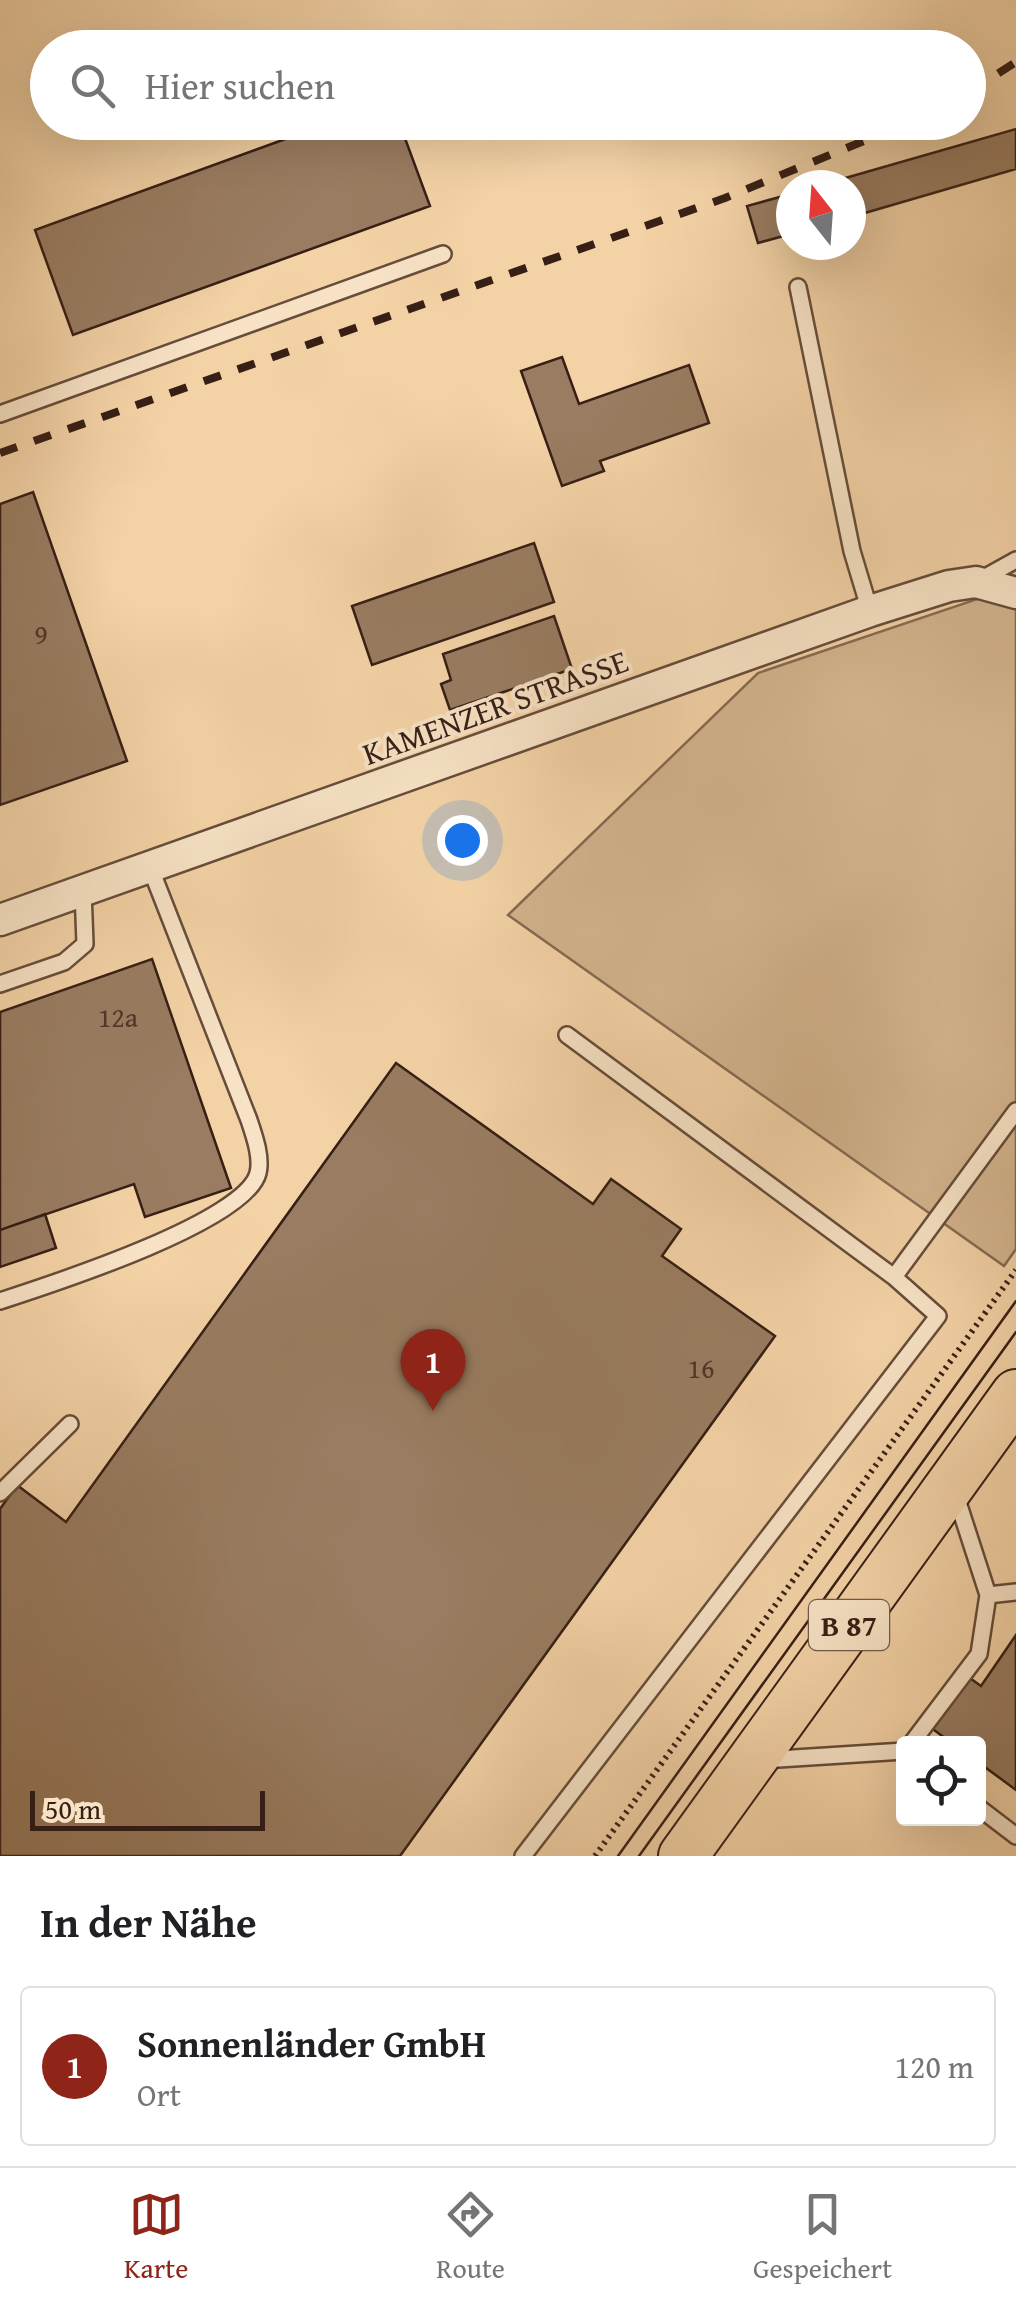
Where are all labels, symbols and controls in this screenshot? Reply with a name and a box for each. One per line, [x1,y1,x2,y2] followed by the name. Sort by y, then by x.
[30,30,986,140] search box
[145,57,335,113] text: Hier suchen
[65,58,120,113] icon: search
[776,170,866,260] north arrow
[34,613,48,654] house number: 9
[356,637,634,777] street label: KAMENZER STRASSE
[437,815,488,866] your location
[98,996,139,1037] house number: 12a
[400,1328,466,1411] pin: 1
[688,1347,714,1388] house number: 16
[809,1600,889,1650] road number: B 87
[896,1736,986,1826] map controls
[896,1736,986,1826] button: locate
[30,1786,265,1830] scale bar
[45,1788,101,1829] text: 50 m
[40,1891,257,1952] text: In der Nähe
[137,2015,486,2071] text: Sonnenländer GmbH
[66,2043,83,2090] text: 1
[895,2043,974,2090] text: 120 m
[137,2071,181,2118] text: Ort
[124,2187,188,2288] tab: Karte
[436,2187,505,2288] tab: Route
[753,2187,892,2288] tab: Gespeichert

